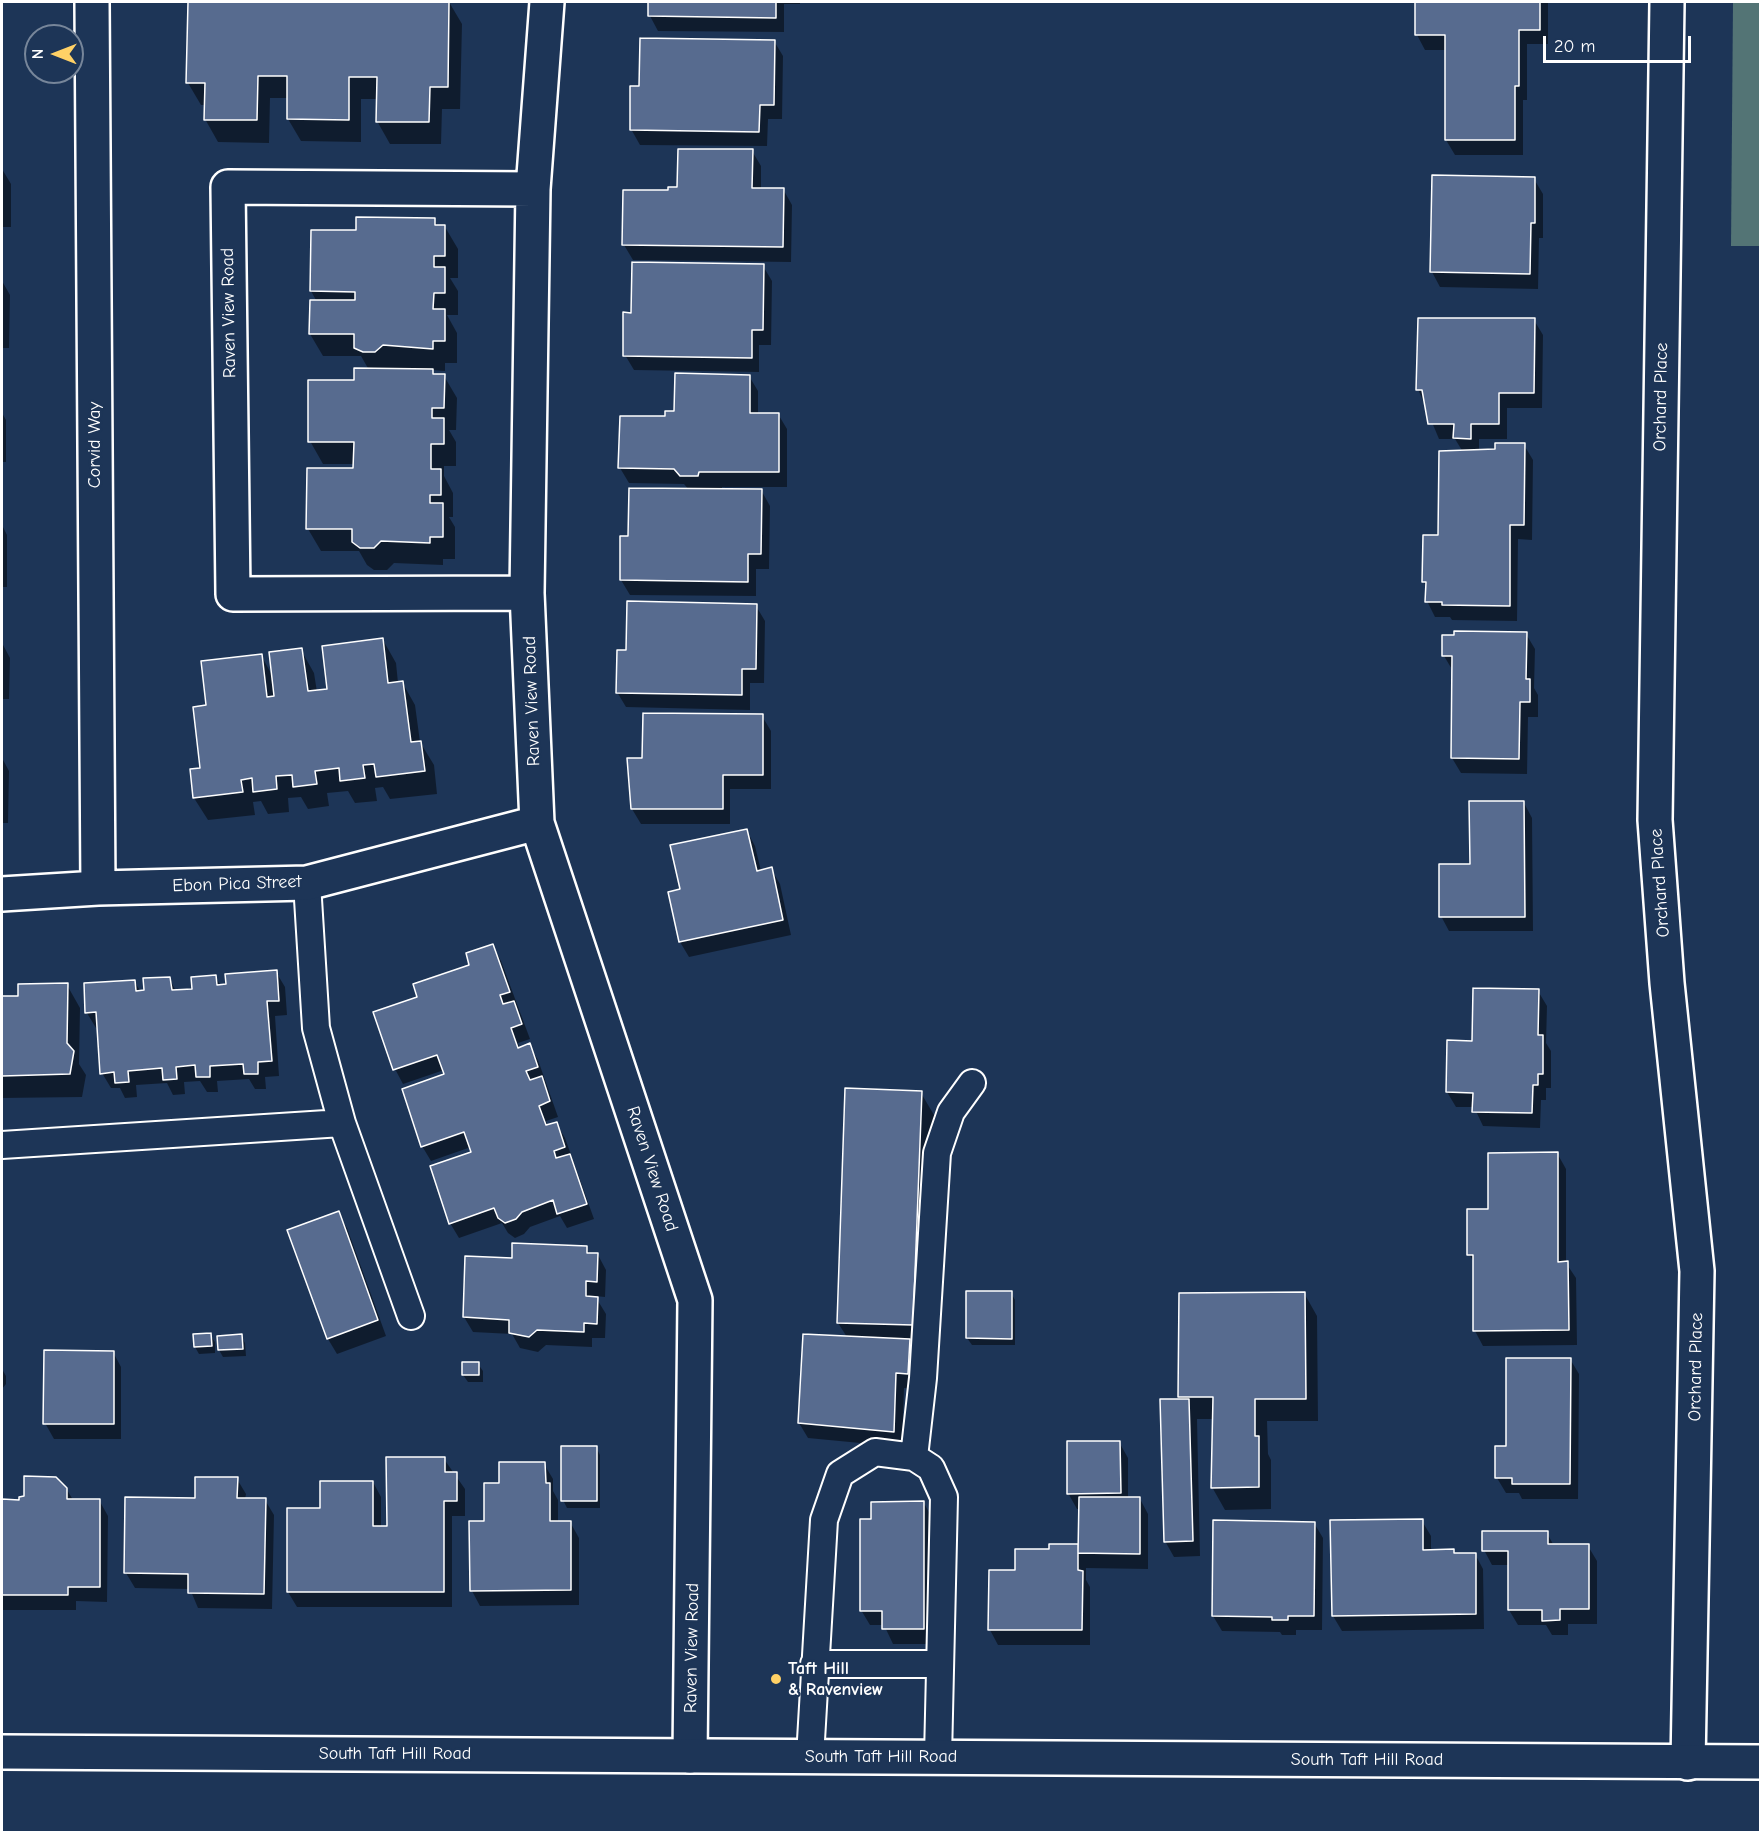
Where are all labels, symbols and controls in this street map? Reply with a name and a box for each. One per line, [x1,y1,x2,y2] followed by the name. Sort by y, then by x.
[24,24,84,84] north arrow
[1546,24,1694,62] scale bar
[1554,36,1595,57] text: 20 m
[29,49,47,59] text: N
[217,248,241,378] street label: Raven View Road
[1649,342,1673,452] street label: Orchard Place
[84,402,106,488] street label: Corvid Way
[519,635,545,767] street label: Raven View Road
[1645,828,1675,938] street label: Orchard Place
[172,871,302,897] street label: Ebon Pica Street
[622,1104,682,1234] street label: Raven View Road
[1684,1312,1708,1422] street label: Orchard Place
[680,1583,704,1713] street label: Raven View Road
[788,1658,883,1700] place label: Taft Hill & Ravenview
[769,1672,783,1686] marker: Taft Hill & Ravenview
[319,1743,471,1765] street label: South Taft Hill Road
[805,1746,957,1768] street label: South Taft Hill Road
[1291,1749,1443,1771] street label: South Taft Hill Road

